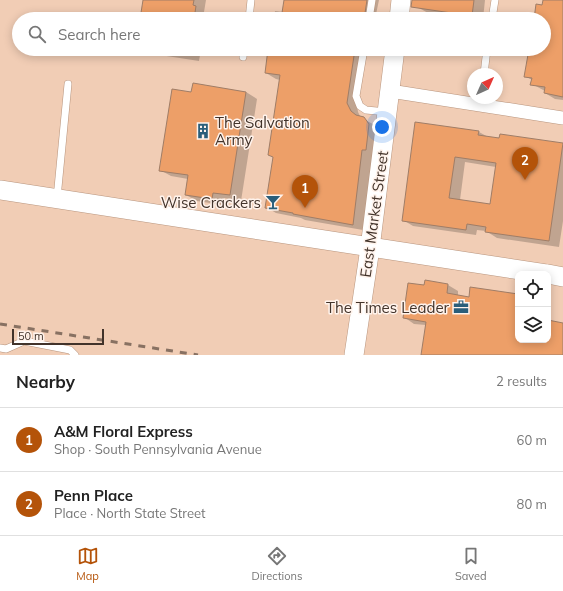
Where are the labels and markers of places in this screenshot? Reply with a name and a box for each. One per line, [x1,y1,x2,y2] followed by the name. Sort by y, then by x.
[215,113,310,149] place label: The Salvation Army
[194,122,212,140] building icon: The Salvation Army
[512,147,538,180] pin: 2
[292,175,318,208] pin: 1
[161,193,261,212] place label: Wise Crackers
[264,193,282,211] bar icon: Wise Crackers
[326,298,450,317] place label: The Times Leader
[452,298,470,316] office icon: The Times Leader

